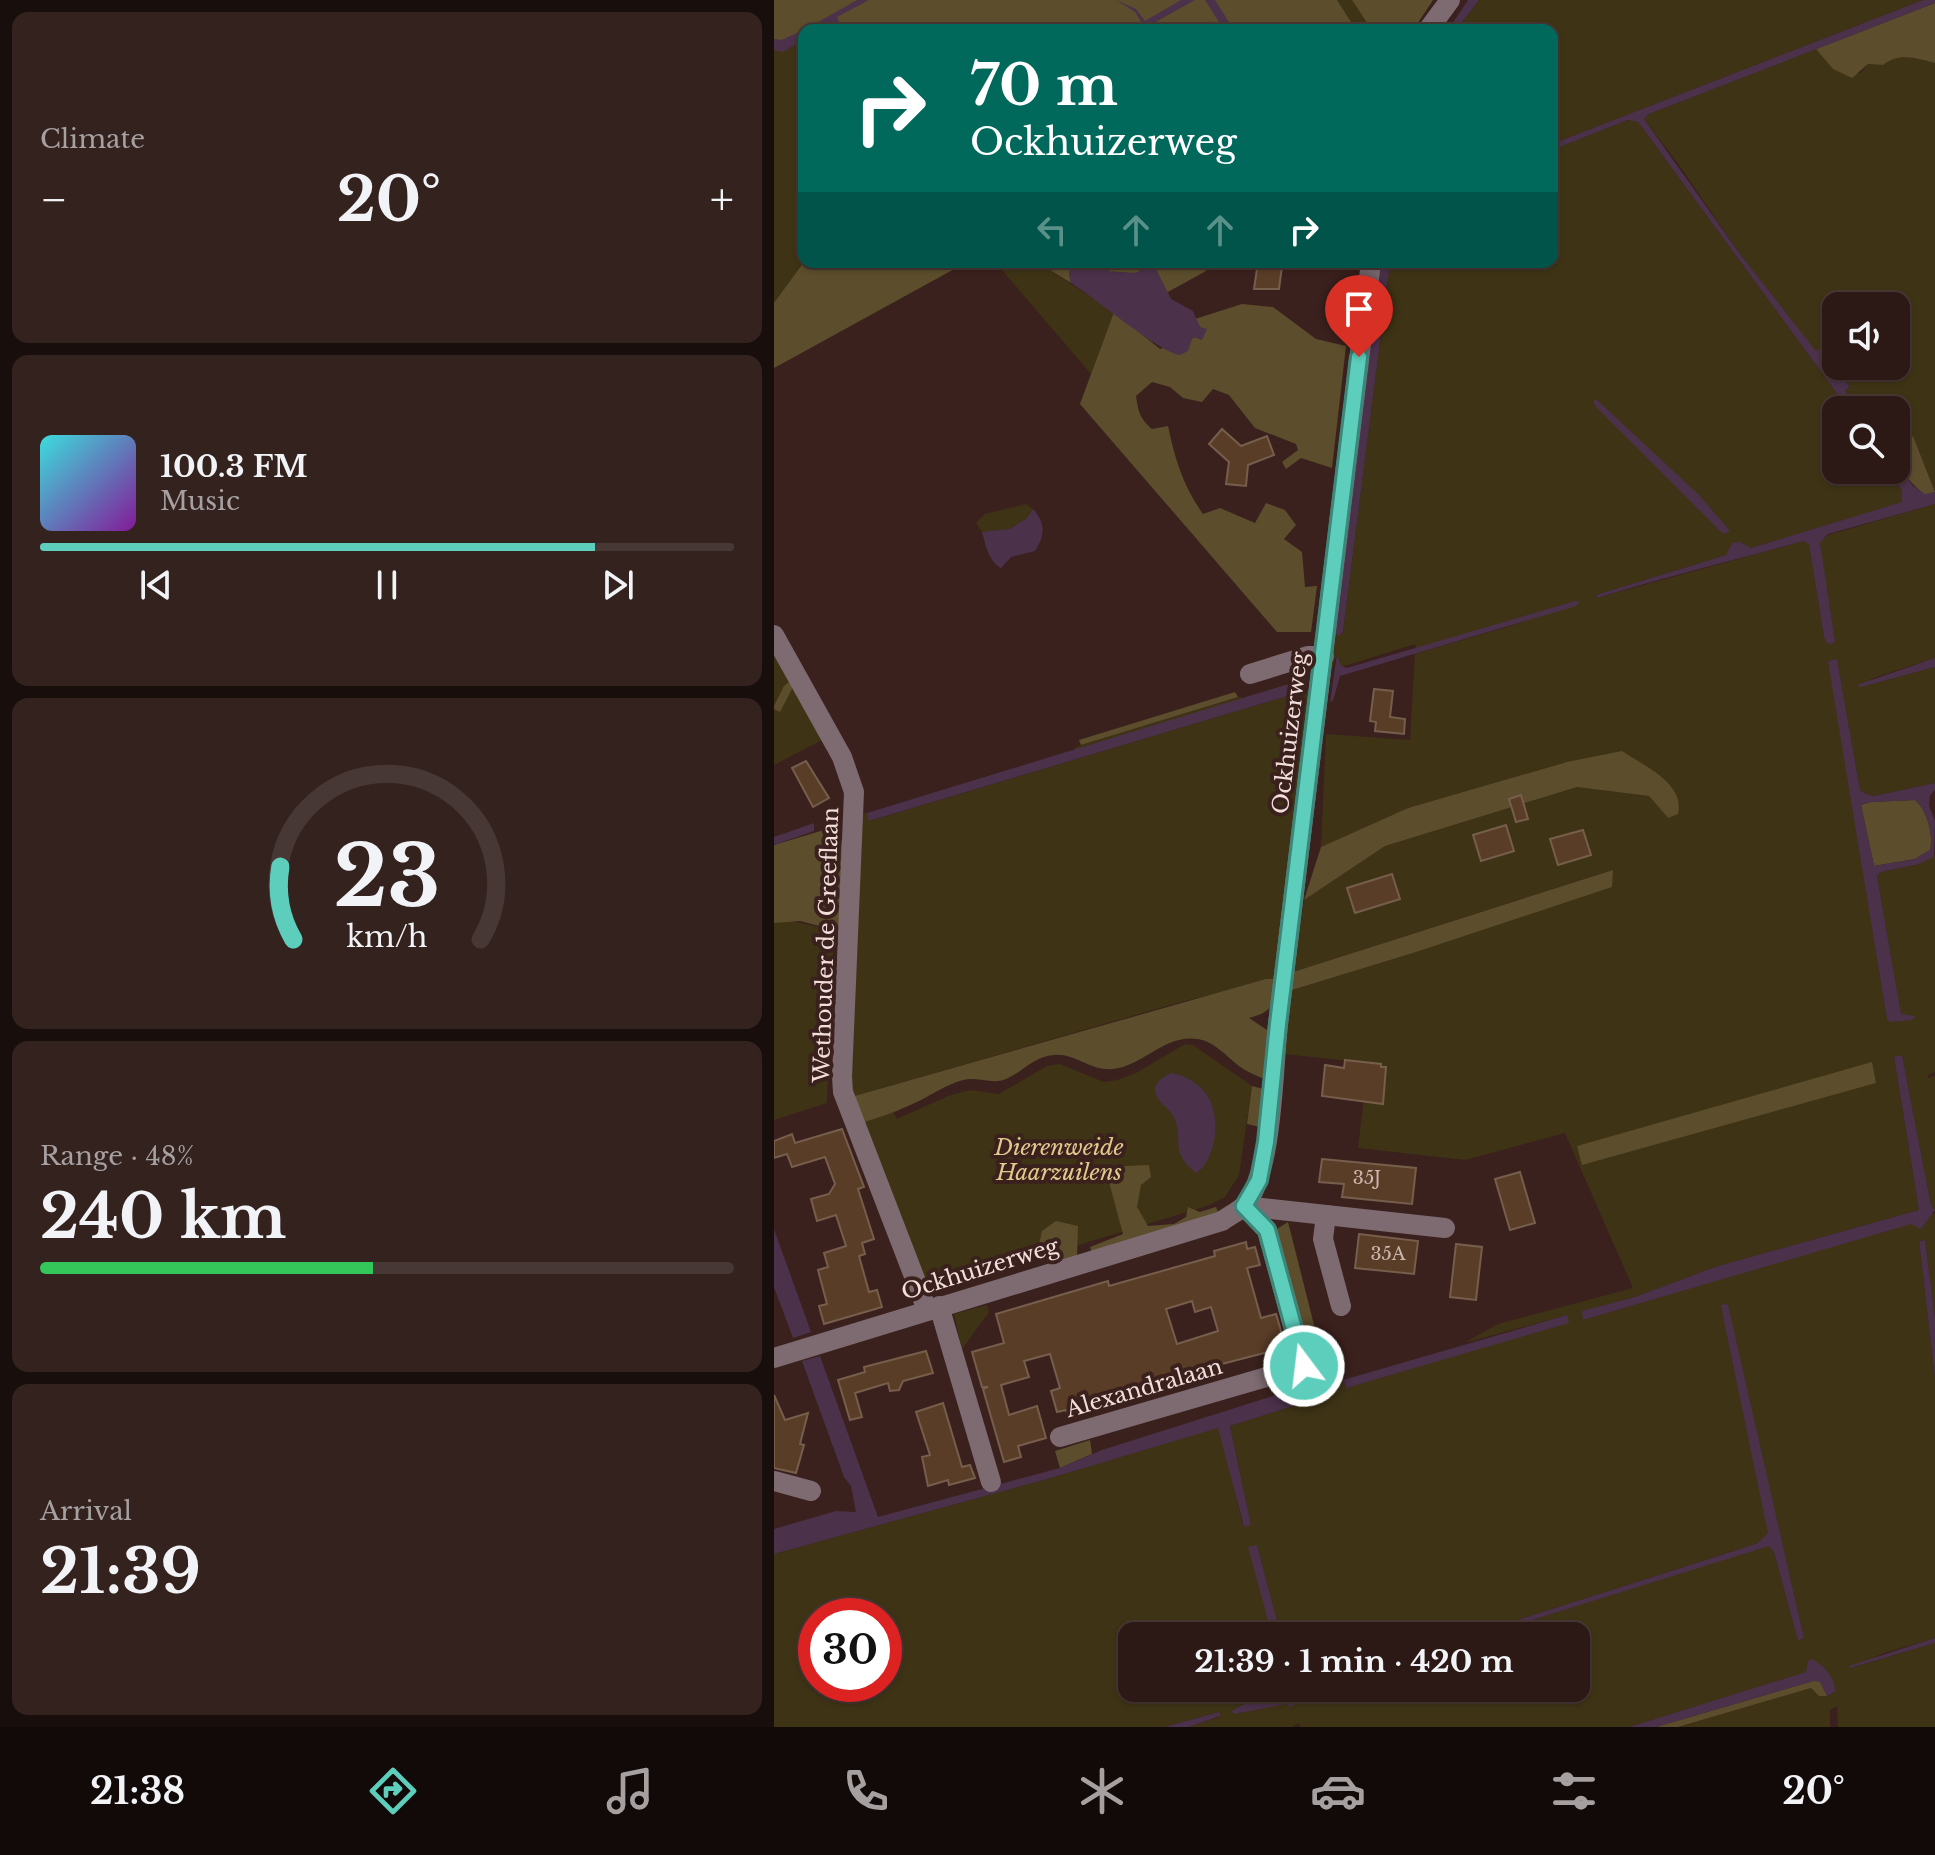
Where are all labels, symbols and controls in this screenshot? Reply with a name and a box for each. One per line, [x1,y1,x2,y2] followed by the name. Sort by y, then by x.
[970,51,1118,120] text: 70 m
[838,56,942,160] icon: right
[970,120,1237,165] text: Ockhuizerweg
[40,123,145,155] text: Climate
[337,163,441,237] text: 20°
[40,172,68,227] text: −
[710,172,734,227] text: +
[1030,208,1074,252] icon: left
[1114,208,1158,252] icon: ahead
[1198,208,1242,252] icon: ahead
[1282,208,1326,252] icon: right
[1325,275,1393,357] pin
[1337,287,1381,331] icon: arrive
[1822,292,1910,484] map controls
[1822,292,1910,380] button: sound
[1822,396,1910,484] button: search
[160,448,308,485] text: 100.3 FM
[160,485,240,517] text: Music
[134,563,178,607] icon: previous
[365,563,409,607] icon: pause
[596,563,640,607] icon: next
[1267,650,1313,816] street label: Ockhuizerweg
[808,807,844,1084] street label: Wethouder de Greeflaan
[333,824,441,927] text: 23
[346,919,428,955] text: km/h
[994,1134,1123,1186] park label: Dierenweide Haarzuilens
[40,1140,194,1172] text: Range · 48%
[1353,1167,1381,1189] house number: 35J
[40,1180,286,1254] text: 240 km
[898,1232,1063,1306] street label: Ockhuizerweg
[1370,1243,1407,1265] house number: 35A
[1262,1324,1346,1408] position arrow
[1062,1353,1225,1424] street label: Alexandralaan
[40,1495,132,1527] text: Arrival
[40,1535,201,1609] text: 21:39
[798,1598,902,1702] speed limit sign: 30
[1194,1643,1514,1680] text: 21:39 · 1 min · 420 m
[365,1763,421,1819] icon: directions
[602,1763,658,1819] icon: music
[838,1763,894,1819] icon: phone
[1074,1763,1130,1819] icon: climate
[1310,1763,1366,1819] icon: car
[1546,1763,1602,1819] icon: filters
[90,1769,185,1814] text: 21:38
[1782,1769,1845,1814] text: 20°

